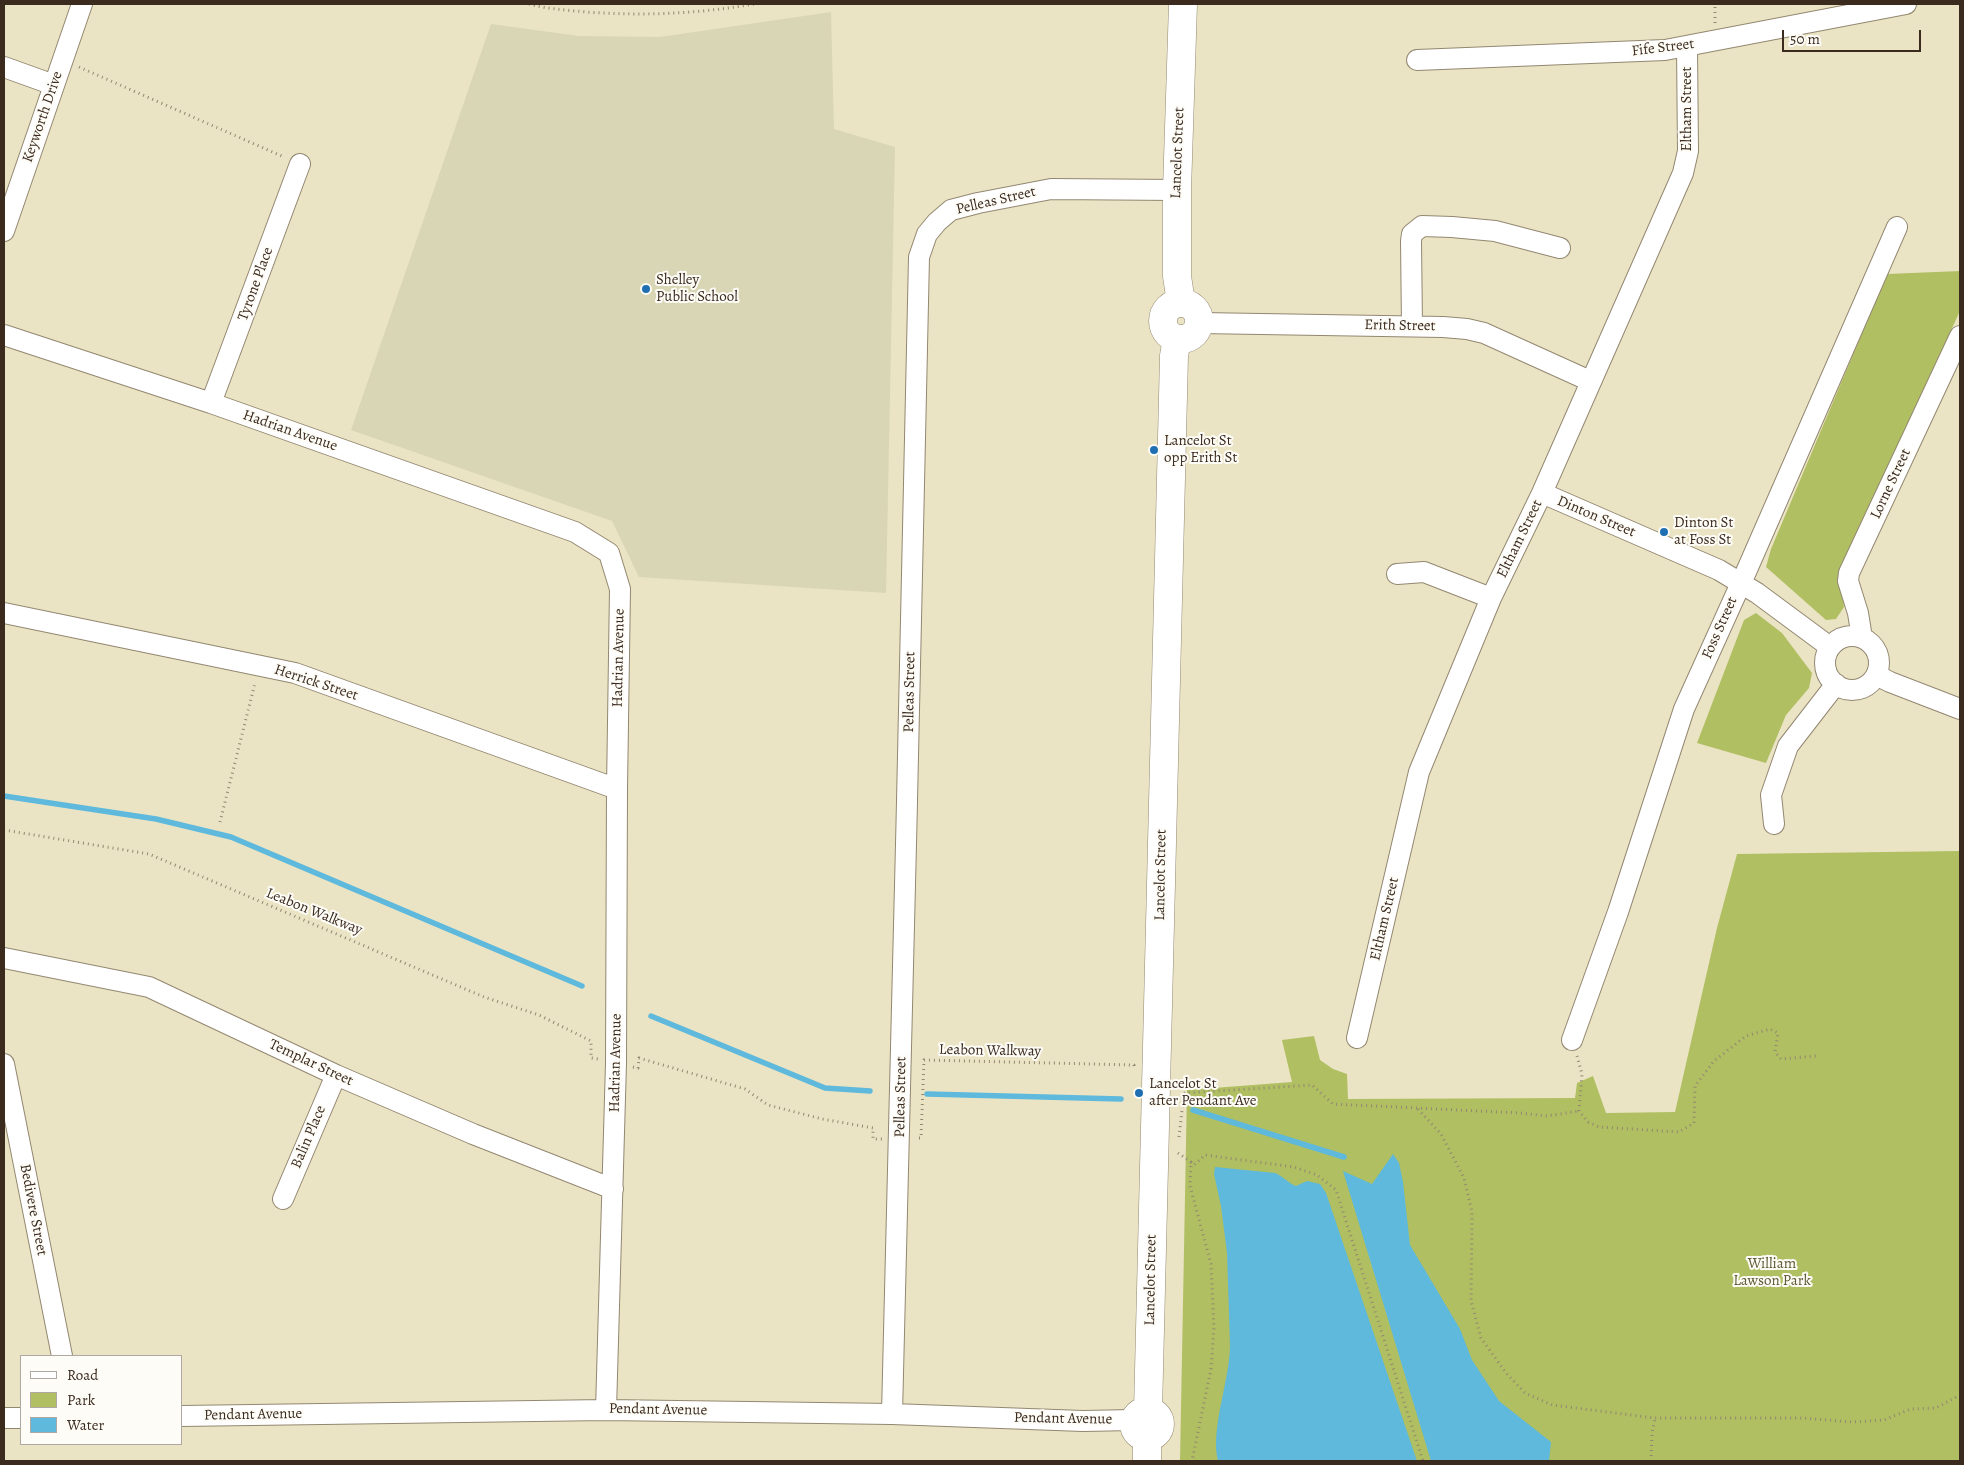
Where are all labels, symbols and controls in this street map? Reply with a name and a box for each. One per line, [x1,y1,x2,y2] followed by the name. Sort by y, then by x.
[1784,20,1923,52] scale bar
[1790,29,1820,49] text: 50 m
[1631,35,1695,61] street label: Fife Street
[1678,67,1696,151] street label: Eltham Street
[19,69,67,165] street label: Keyworth Drive
[1167,107,1189,199] street label: Lancelot Street
[954,183,1038,219] street label: Pelleas Street
[234,245,278,323] street label: Tyrone Place
[656,271,738,306] place label: Shelley Public School
[640,283,652,295] marker: Shelley Public School
[1364,316,1436,336] street label: Erith Street
[240,406,340,456] street label: Hadrian Avenue
[1164,432,1237,467] place label: Lancelot St opp Erith St
[1148,444,1160,456] marker: Lancelot St opp Erith St
[1867,446,1915,522] street label: Lorne Street
[1554,492,1638,542] street label: Dinton Street
[1493,497,1547,581] street label: Eltham Street
[1674,514,1734,549] place label: Dinton St at Foss St
[1658,526,1670,538] marker: Dinton St at Foss St
[1698,594,1742,662] street label: Foss Street
[609,608,629,708] street label: Hadrian Avenue
[900,651,920,733] street label: Pelleas Street
[272,661,360,705] street label: Herrick Street
[1151,829,1171,921] street label: Lancelot Street
[1367,876,1403,962] street label: Eltham Street
[263,885,365,939] street label: Leabon Walkway
[606,1013,626,1113] street label: Hadrian Avenue
[266,1036,356,1090] street label: Templar Street
[939,1041,1041,1061] street label: Leabon Walkway
[891,1056,911,1138] street label: Pelleas Street
[1149,1075,1257,1110] place label: Lancelot St after Pendant Ave
[1133,1087,1145,1099] marker: Lancelot St after Pendant Ave
[288,1103,330,1171] street label: Balin Place
[15,1163,51,1257] street label: Bedivere Street
[1141,1234,1161,1326] street label: Lancelot Street
[1733,1255,1811,1290] park label: William Lawson Park
[20,1355,182,1445] legend
[67,1365,98,1385] text: Road
[67,1390,95,1410] text: Park
[609,1400,707,1420] street label: Pendant Avenue
[204,1405,302,1425] street label: Pendant Avenue
[1014,1409,1112,1429] street label: Pendant Avenue
[67,1415,104,1435] text: Water

